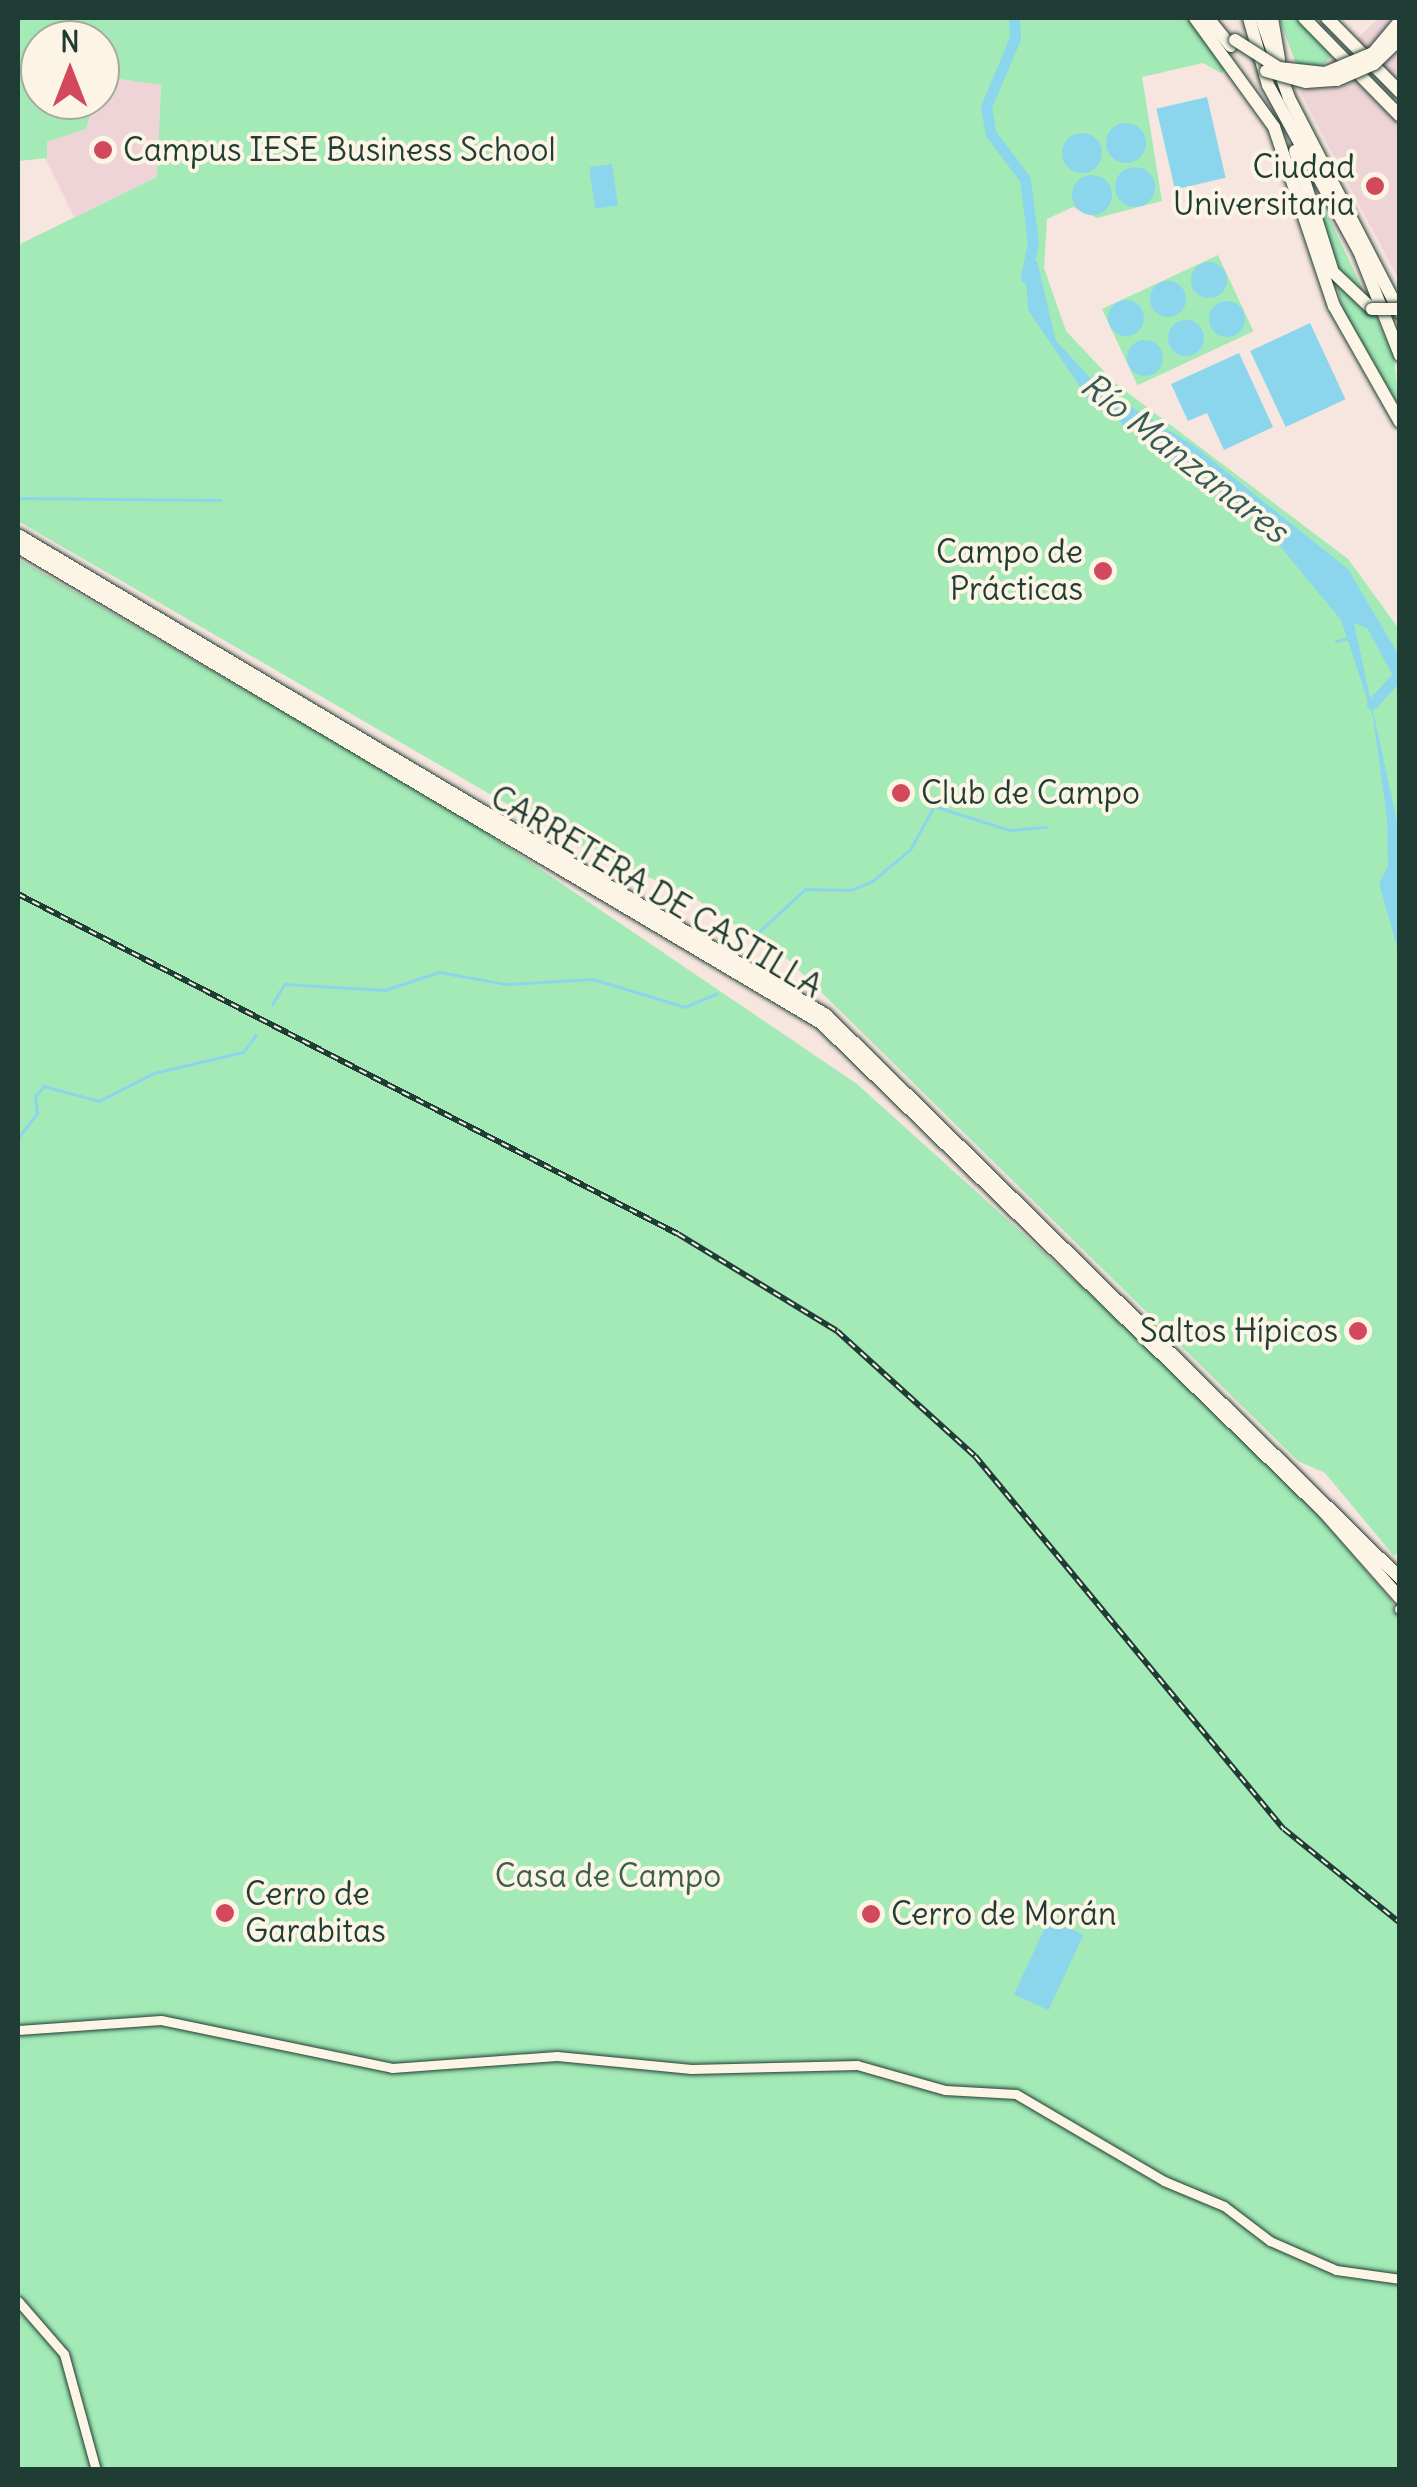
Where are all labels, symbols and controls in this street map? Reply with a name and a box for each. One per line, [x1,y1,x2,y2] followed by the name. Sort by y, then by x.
[20,20,120,120] north arrow
[60,24,80,60] text: N
[123,131,556,169] place label: Campus IESE Business School
[92,139,114,161] marker: Campus IESE Business School
[1173,149,1355,224] place label: Ciudad Universitaria
[1364,175,1386,197] marker: Ciudad Universitaria
[1073,363,1297,551] water label: Río Manzanares
[936,534,1083,609] place label: Campo de Prácticas
[1092,560,1114,582] marker: Campo de Prácticas
[921,774,1140,812] place label: Club de Campo
[483,778,829,1006] street label: CARRETERA DE CASTILLA
[890,782,912,804] marker: Club de Campo
[1140,1312,1338,1350] place label: Saltos Hípicos
[1347,1320,1369,1342] marker: Saltos Hípicos
[495,1857,721,1895] park label: Casa de Campo
[245,1876,386,1951] place label: Cerro de Garabitas
[891,1895,1117,1933] place label: Cerro de Morán
[214,1902,236,1924] marker: Cerro de Garabitas
[860,1903,882,1925] marker: Cerro de Morán

